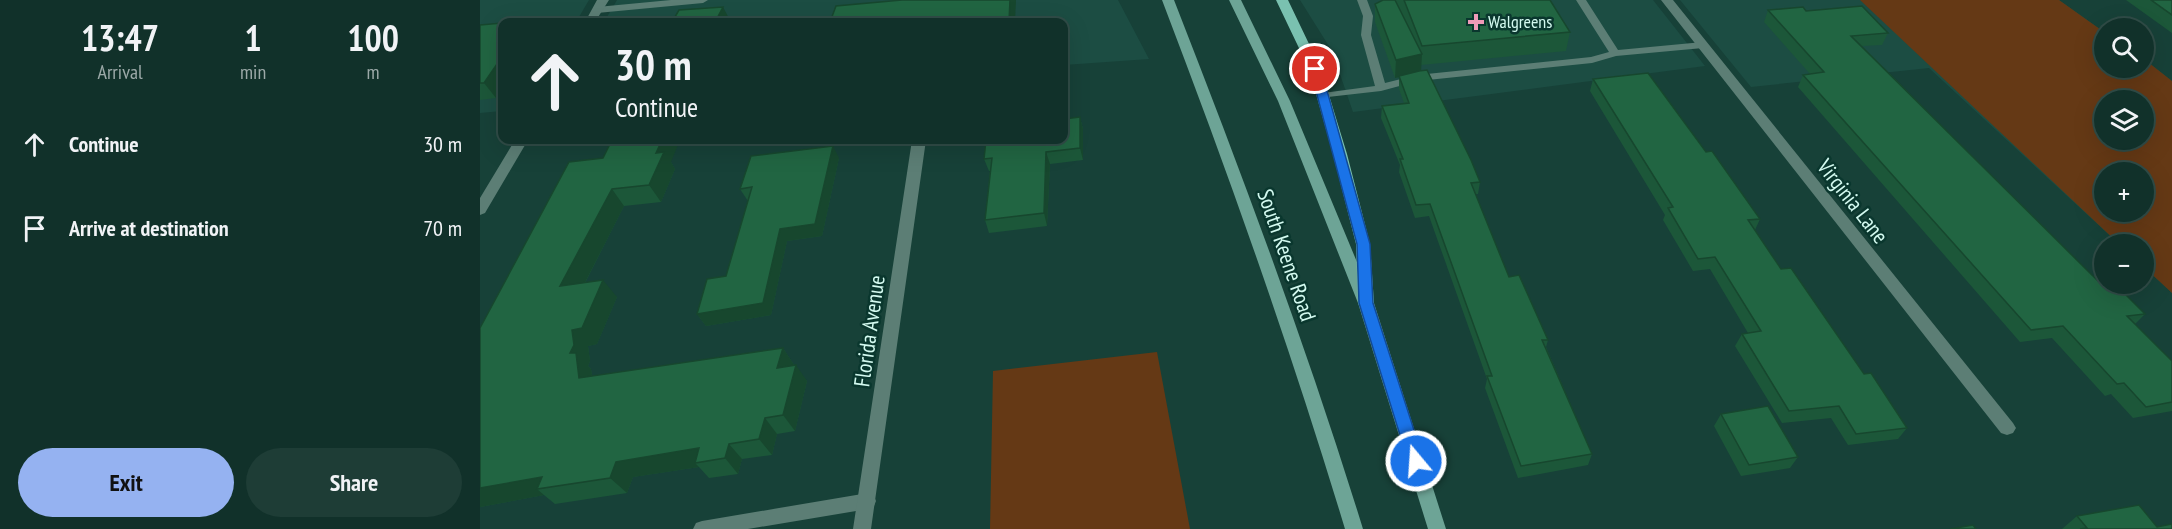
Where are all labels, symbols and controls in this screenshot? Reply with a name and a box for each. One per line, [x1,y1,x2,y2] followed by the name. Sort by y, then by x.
[1488,10,1552,33] place label: Walgreens
[81,14,159,61] text: 13:47
[244,14,262,61] text: 1
[347,14,399,61] text: 100
[1469,15,1483,29] marker: Walgreens
[2094,18,2154,294] map controls
[2094,18,2154,78] button: search
[615,37,692,92] text: 30 m
[516,42,594,120] icon: ahead
[1289,43,1340,94] pin
[1298,52,1331,85] icon: arrive
[97,59,143,85] text: Arrival
[240,59,266,85] text: min
[367,59,380,85] text: m
[615,90,698,124] text: Continue
[2094,90,2154,150] button: layers
[18,128,51,161] icon: ahead
[69,130,139,158] text: Continue
[423,130,462,158] text: 30 m
[1811,152,1895,249] street label: Virginia Lane
[2094,162,2154,222] button: +
[1251,185,1323,325] street label: South Keene Road
[18,212,51,245] icon: arrive
[69,214,229,242] text: Arrive at destination
[423,214,462,242] text: 70 m
[2094,234,2154,294] button: −
[847,273,891,389] street label: Florida Avenue
[1384,429,1448,493] position arrow
[18,448,234,517] button: Exit
[246,448,462,517] button: Share

